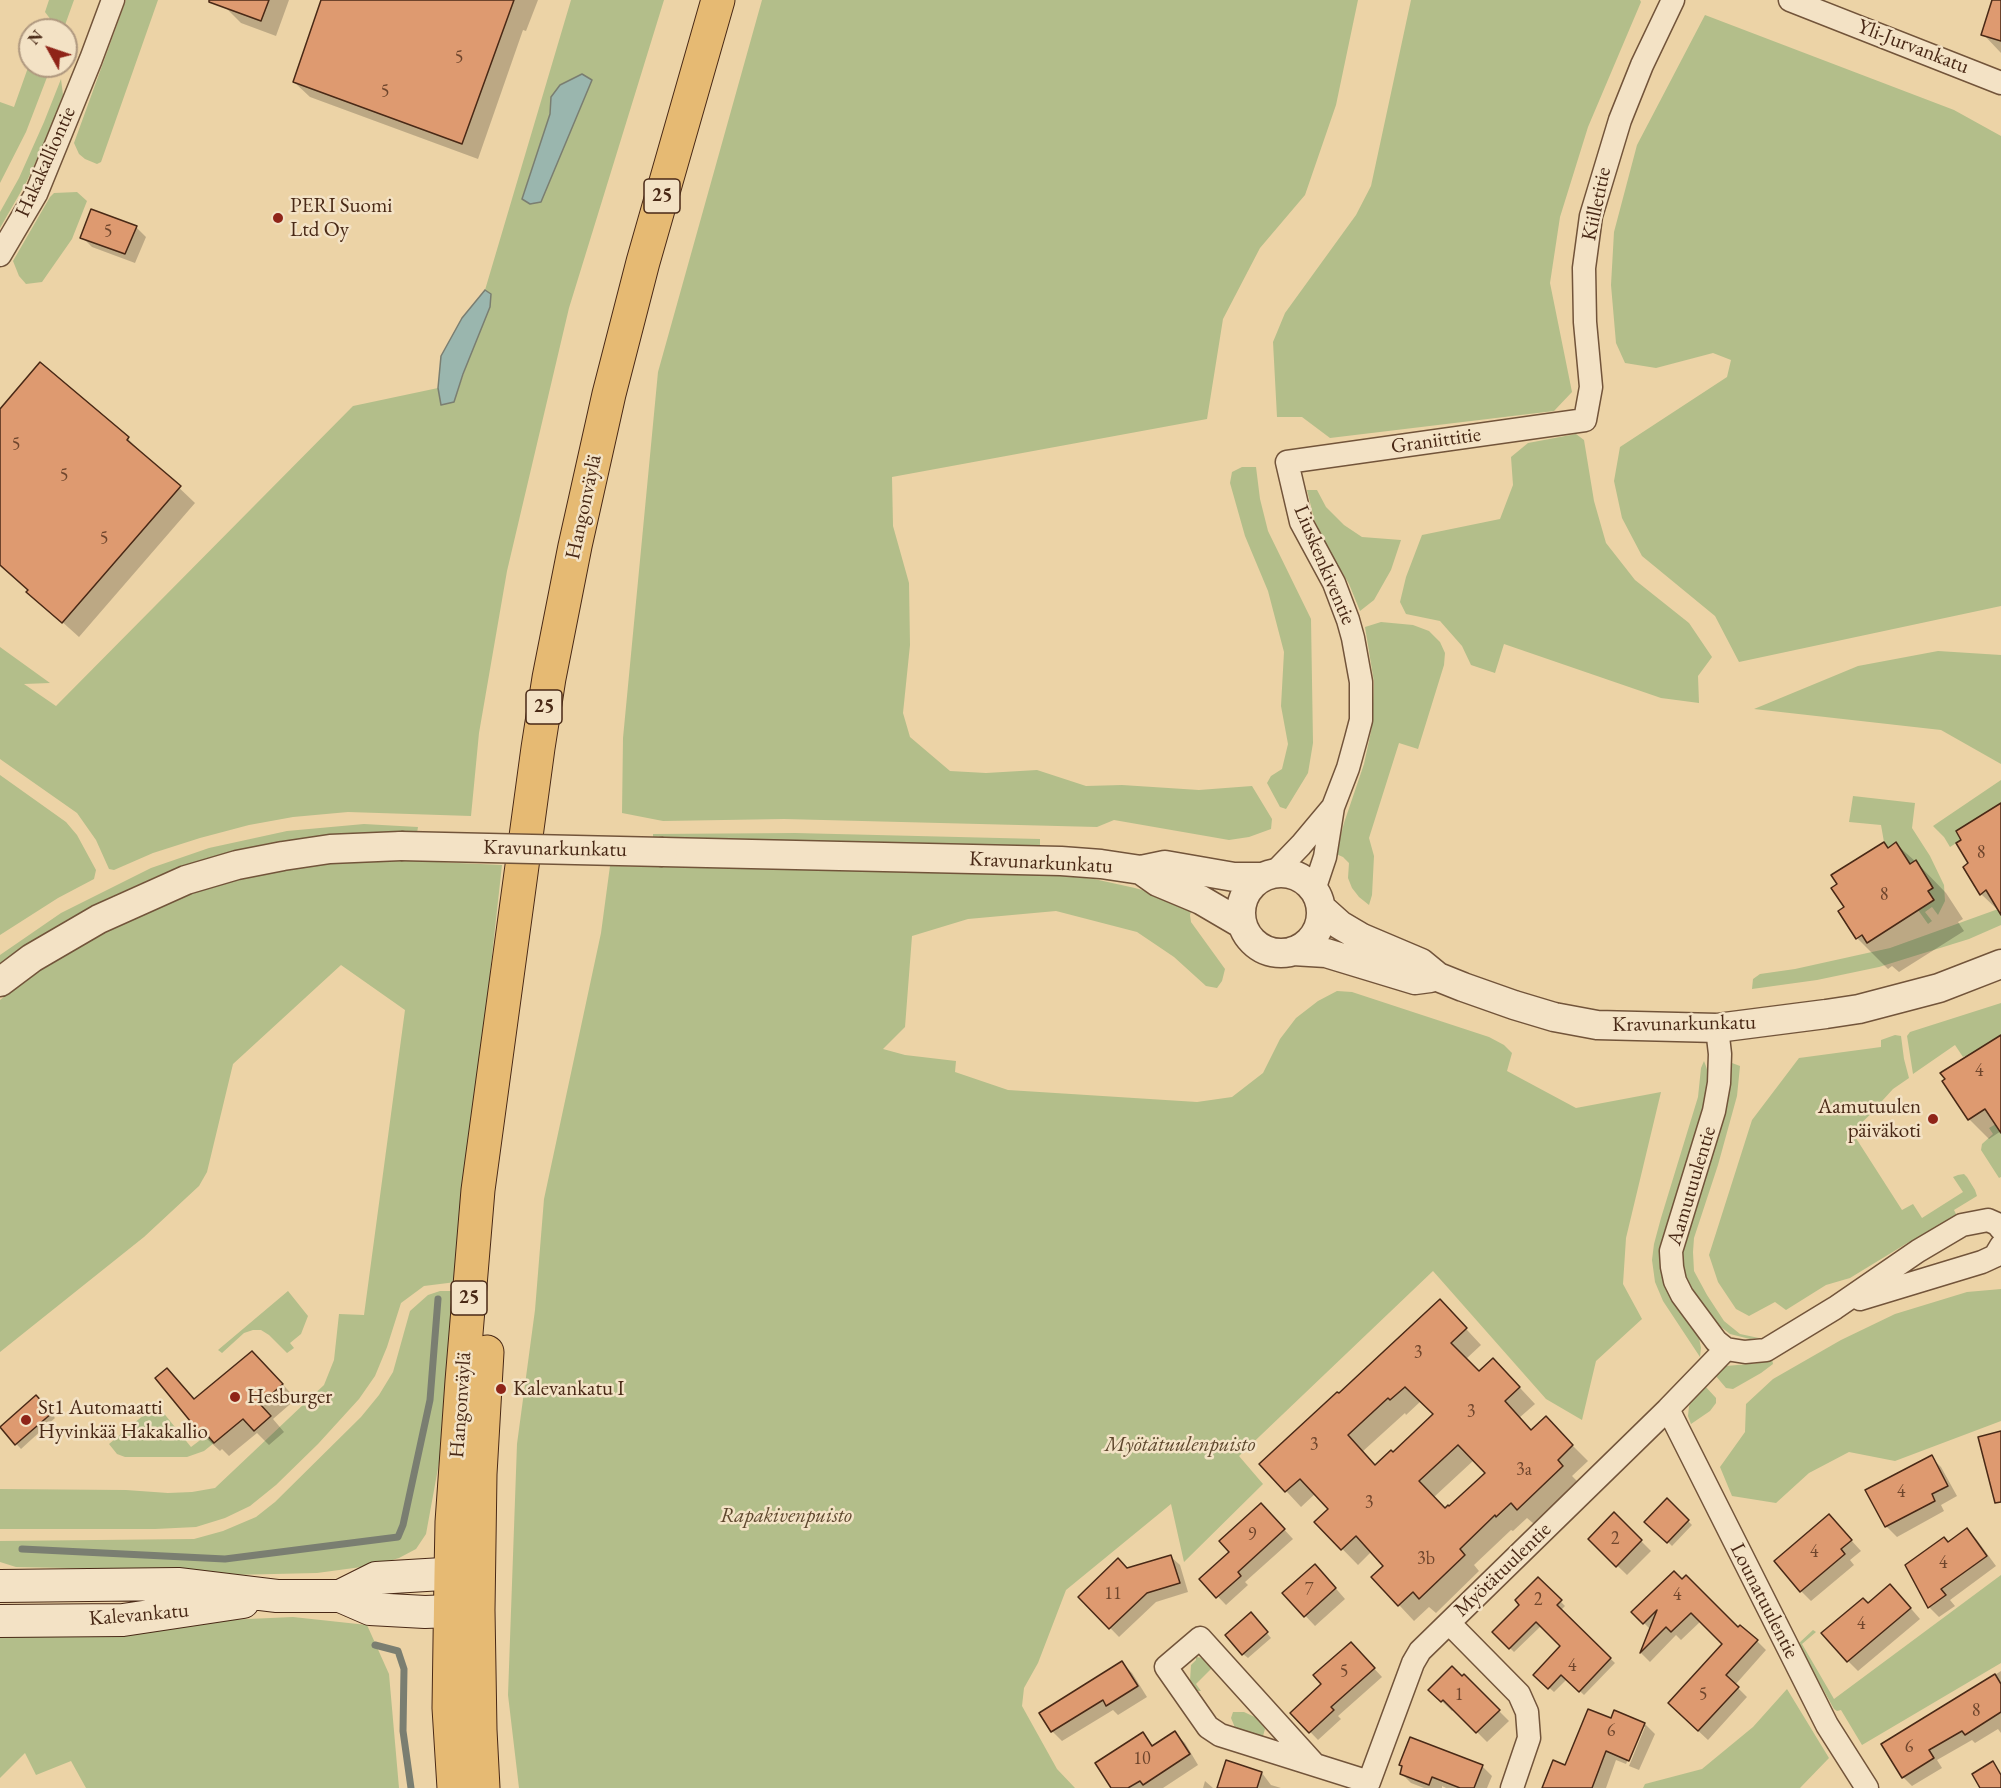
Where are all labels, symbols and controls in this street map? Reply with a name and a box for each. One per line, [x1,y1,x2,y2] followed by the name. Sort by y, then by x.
[1854,14,1972,80] street label: Yli-Jurvankatu
[18,18,78,78] north arrow
[23,26,48,49] text: N
[455,47,463,69] house number: 5
[381,81,389,103] house number: 5
[10,103,82,221] street label: Hakakalliontie
[1577,165,1617,243] street label: Kiilletitie
[644,179,680,213] road number: 25
[290,193,392,243] place label: PERI Suomi Ltd Oy
[271,211,285,225] marker: PERI Suomi Ltd Oy
[104,221,112,243] house number: 5
[1390,422,1482,460] street label: Graniittitie
[12,434,20,456] house number: 5
[561,452,607,562] street label: Hangonväylä
[60,465,68,487] house number: 5
[1288,502,1360,628] street label: Liuskenkiventie
[100,528,108,550] house number: 5
[526,690,562,724] road number: 25
[483,835,627,863] street label: Kravunarkunkatu
[1977,842,1985,864] house number: 8
[968,847,1114,879] street label: Kravunarkunkatu
[1880,884,1888,906] house number: 8
[1612,1010,1756,1038] street label: Kravunarkunkatu
[1975,1060,1983,1082] house number: 4
[1818,1094,1921,1144] place label: Aamutuulen päiväkoti
[1926,1112,1940,1126] marker: Aamutuulen päiväkoti
[1662,1123,1722,1249] street label: Aamutuulentie
[451,1281,487,1315] road number: 25
[1414,1342,1422,1364] house number: 3
[445,1351,477,1459] street label: Hangonväylä
[513,1376,624,1402] place label: Kalevankatu I
[494,1382,508,1396] marker: Kalevankatu I
[247,1384,332,1410] place label: Hesburger
[228,1390,242,1404] marker: Hesburger
[38,1395,208,1445] place label: St1 Automaatti Hyvinkää Hakakallio
[1467,1401,1475,1423] house number: 3
[19,1413,33,1427] marker: St1 Automaatti Hyvinkää Hakakallio
[1105,1432,1255,1458] park label: Myötätuulenpuisto
[1310,1434,1318,1456] house number: 3
[1516,1459,1532,1481] house number: 3a
[1897,1481,1905,1503] house number: 4
[1365,1492,1373,1514] house number: 3
[720,1503,852,1529] park label: Rapakivenpuisto
[1449,1517,1557,1623] street label: Myötätuulentie
[1248,1524,1256,1546] house number: 9
[1611,1528,1619,1550] house number: 2
[1724,1539,1804,1663] street label: Lounatuulentie
[1810,1541,1818,1563] house number: 4
[1417,1548,1435,1570] house number: 3b
[1939,1552,1947,1574] house number: 4
[1305,1579,1313,1601] house number: 7
[1104,1583,1122,1605] house number: 11
[1673,1584,1681,1606] house number: 4
[1534,1589,1542,1611] house number: 2
[88,1598,190,1632] street label: Kalevankatu
[1857,1613,1865,1635] house number: 4
[1568,1655,1576,1677] house number: 4
[1340,1661,1348,1683] house number: 5
[1455,1684,1463,1706] house number: 1
[1699,1684,1707,1706] house number: 5
[1972,1700,1980,1722] house number: 8
[1607,1720,1615,1742] house number: 6
[1905,1736,1913,1758] house number: 6
[1133,1748,1151,1770] house number: 10

